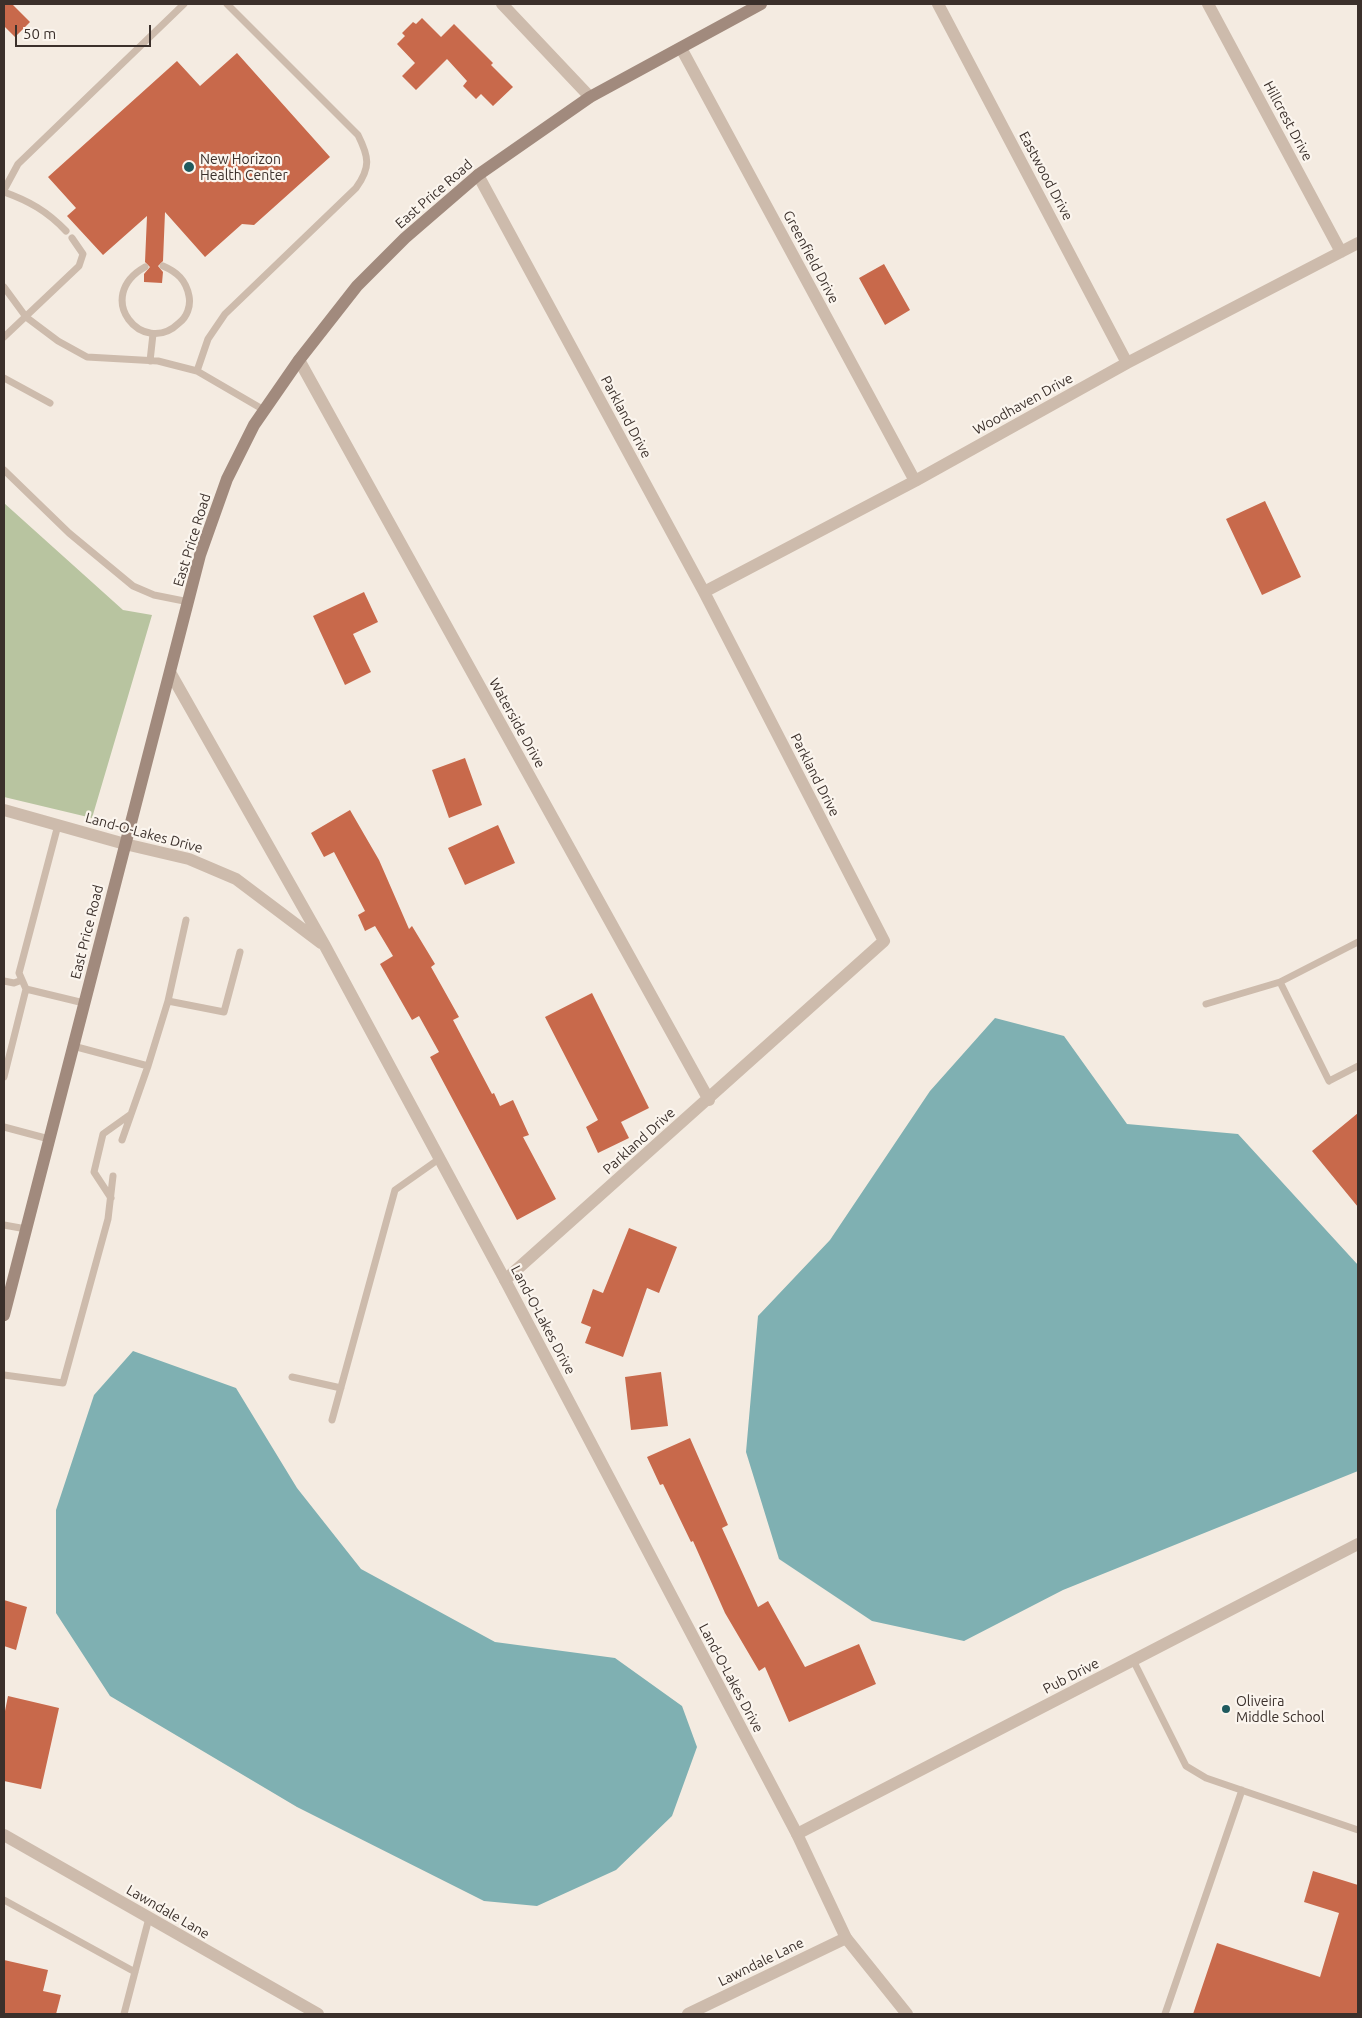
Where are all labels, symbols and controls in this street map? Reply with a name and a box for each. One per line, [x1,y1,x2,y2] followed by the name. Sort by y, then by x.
[18,15,154,47] scale bar
[23,25,56,42] text: 50 m
[1260,78,1316,164] street label: Hillcrest Drive
[1015,129,1077,223] street label: Eastwood Drive
[200,151,288,184] place label: New Horizon Health Center
[392,156,476,232] street label: East Price Road
[182,160,196,174] marker: New Horizon Health Center
[779,208,843,306] street label: Greenfield Drive
[970,370,1076,438] street label: Woodhaven Drive
[597,373,655,461] street label: Parkland Drive
[170,491,214,589] street label: East Price Road
[485,675,549,771] street label: Waterside Drive
[787,731,843,819] street label: Parkland Drive
[83,809,205,857] street label: Land-O-Lakes Drive
[67,883,107,981] street label: East Price Road
[599,1104,679,1178] street label: Parkland Drive
[507,1263,579,1377] street label: Land-O-Lakes Drive
[695,1621,767,1735] street label: Land-O-Lakes Drive
[1040,1655,1102,1697] street label: Pub Drive
[1236,1693,1324,1725] place label: Oliveira Middle School
[1220,1703,1232,1715] marker: Oliveira Middle School
[123,1881,213,1943] street label: Lawndale Lane
[715,1934,807,1990] street label: Lawndale Lane

